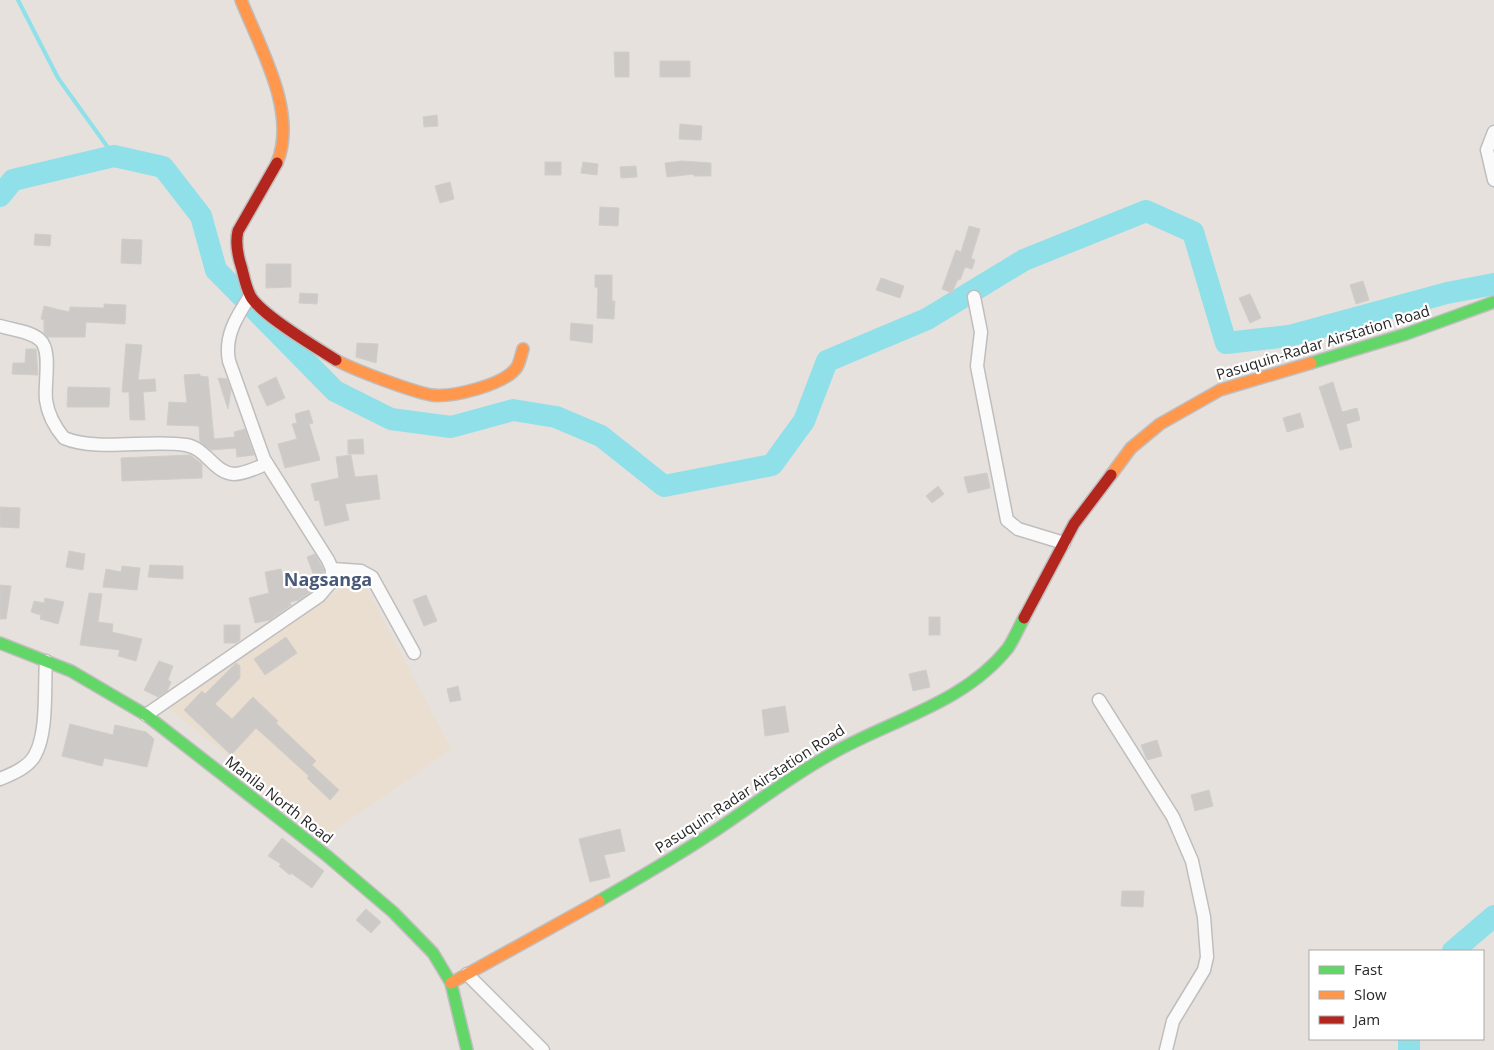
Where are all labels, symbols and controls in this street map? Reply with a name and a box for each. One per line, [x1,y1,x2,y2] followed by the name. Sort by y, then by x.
[1213,300,1432,384] street label: Pasuquin-Radar Airstation Road
[284,567,372,591] district label: Nagsanga
[651,719,848,857] street label: Pasuquin-Radar Airstation Road
[222,751,338,848] street label: Manila North Road
[1309,950,1484,1040] legend
[1354,959,1383,979] text: Fast
[1354,984,1387,1004] text: Slow
[1352,1009,1380,1029] text: Jam

